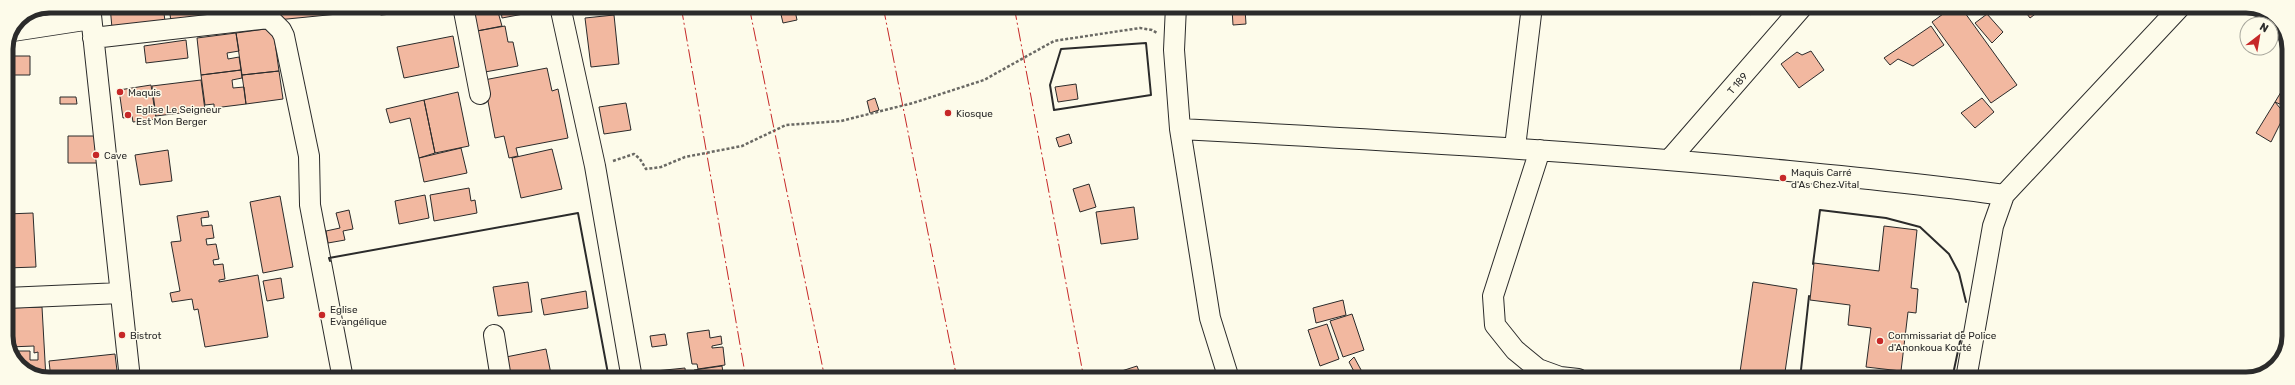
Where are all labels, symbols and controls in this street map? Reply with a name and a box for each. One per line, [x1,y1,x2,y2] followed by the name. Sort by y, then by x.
[2239,16,2279,56] north arrow
[2257,20,2271,36] text: N
[1725,70,1750,97] street label: T 189
[115,87,125,97] marker: Maquis
[128,87,161,99] place label: Maquis
[136,104,221,128] place label: Eglise Le Seigneur Est Mon Berger
[943,108,953,118] marker: Kiosque
[956,108,993,120] place label: Kiosque
[123,110,133,120] marker: Eglise Le Seigneur Est Mon Berger
[91,150,101,160] marker: Cave
[104,150,127,162] place label: Cave
[1791,167,1859,191] place label: Maquis Carré d'As Chez Vital
[1778,173,1788,183] marker: Maquis Carré d'As Chez Vital
[330,304,387,328] place label: Eglise Evangélique
[317,310,327,320] marker: Eglise Evangélique
[117,330,127,340] marker: Bistrot
[130,330,161,342] place label: Bistrot
[1888,330,1997,354] place label: Commissariat de Police d'Anonkoua Kouté
[1875,336,1885,346] marker: Commissariat de Police d'Anonkoua Kouté

